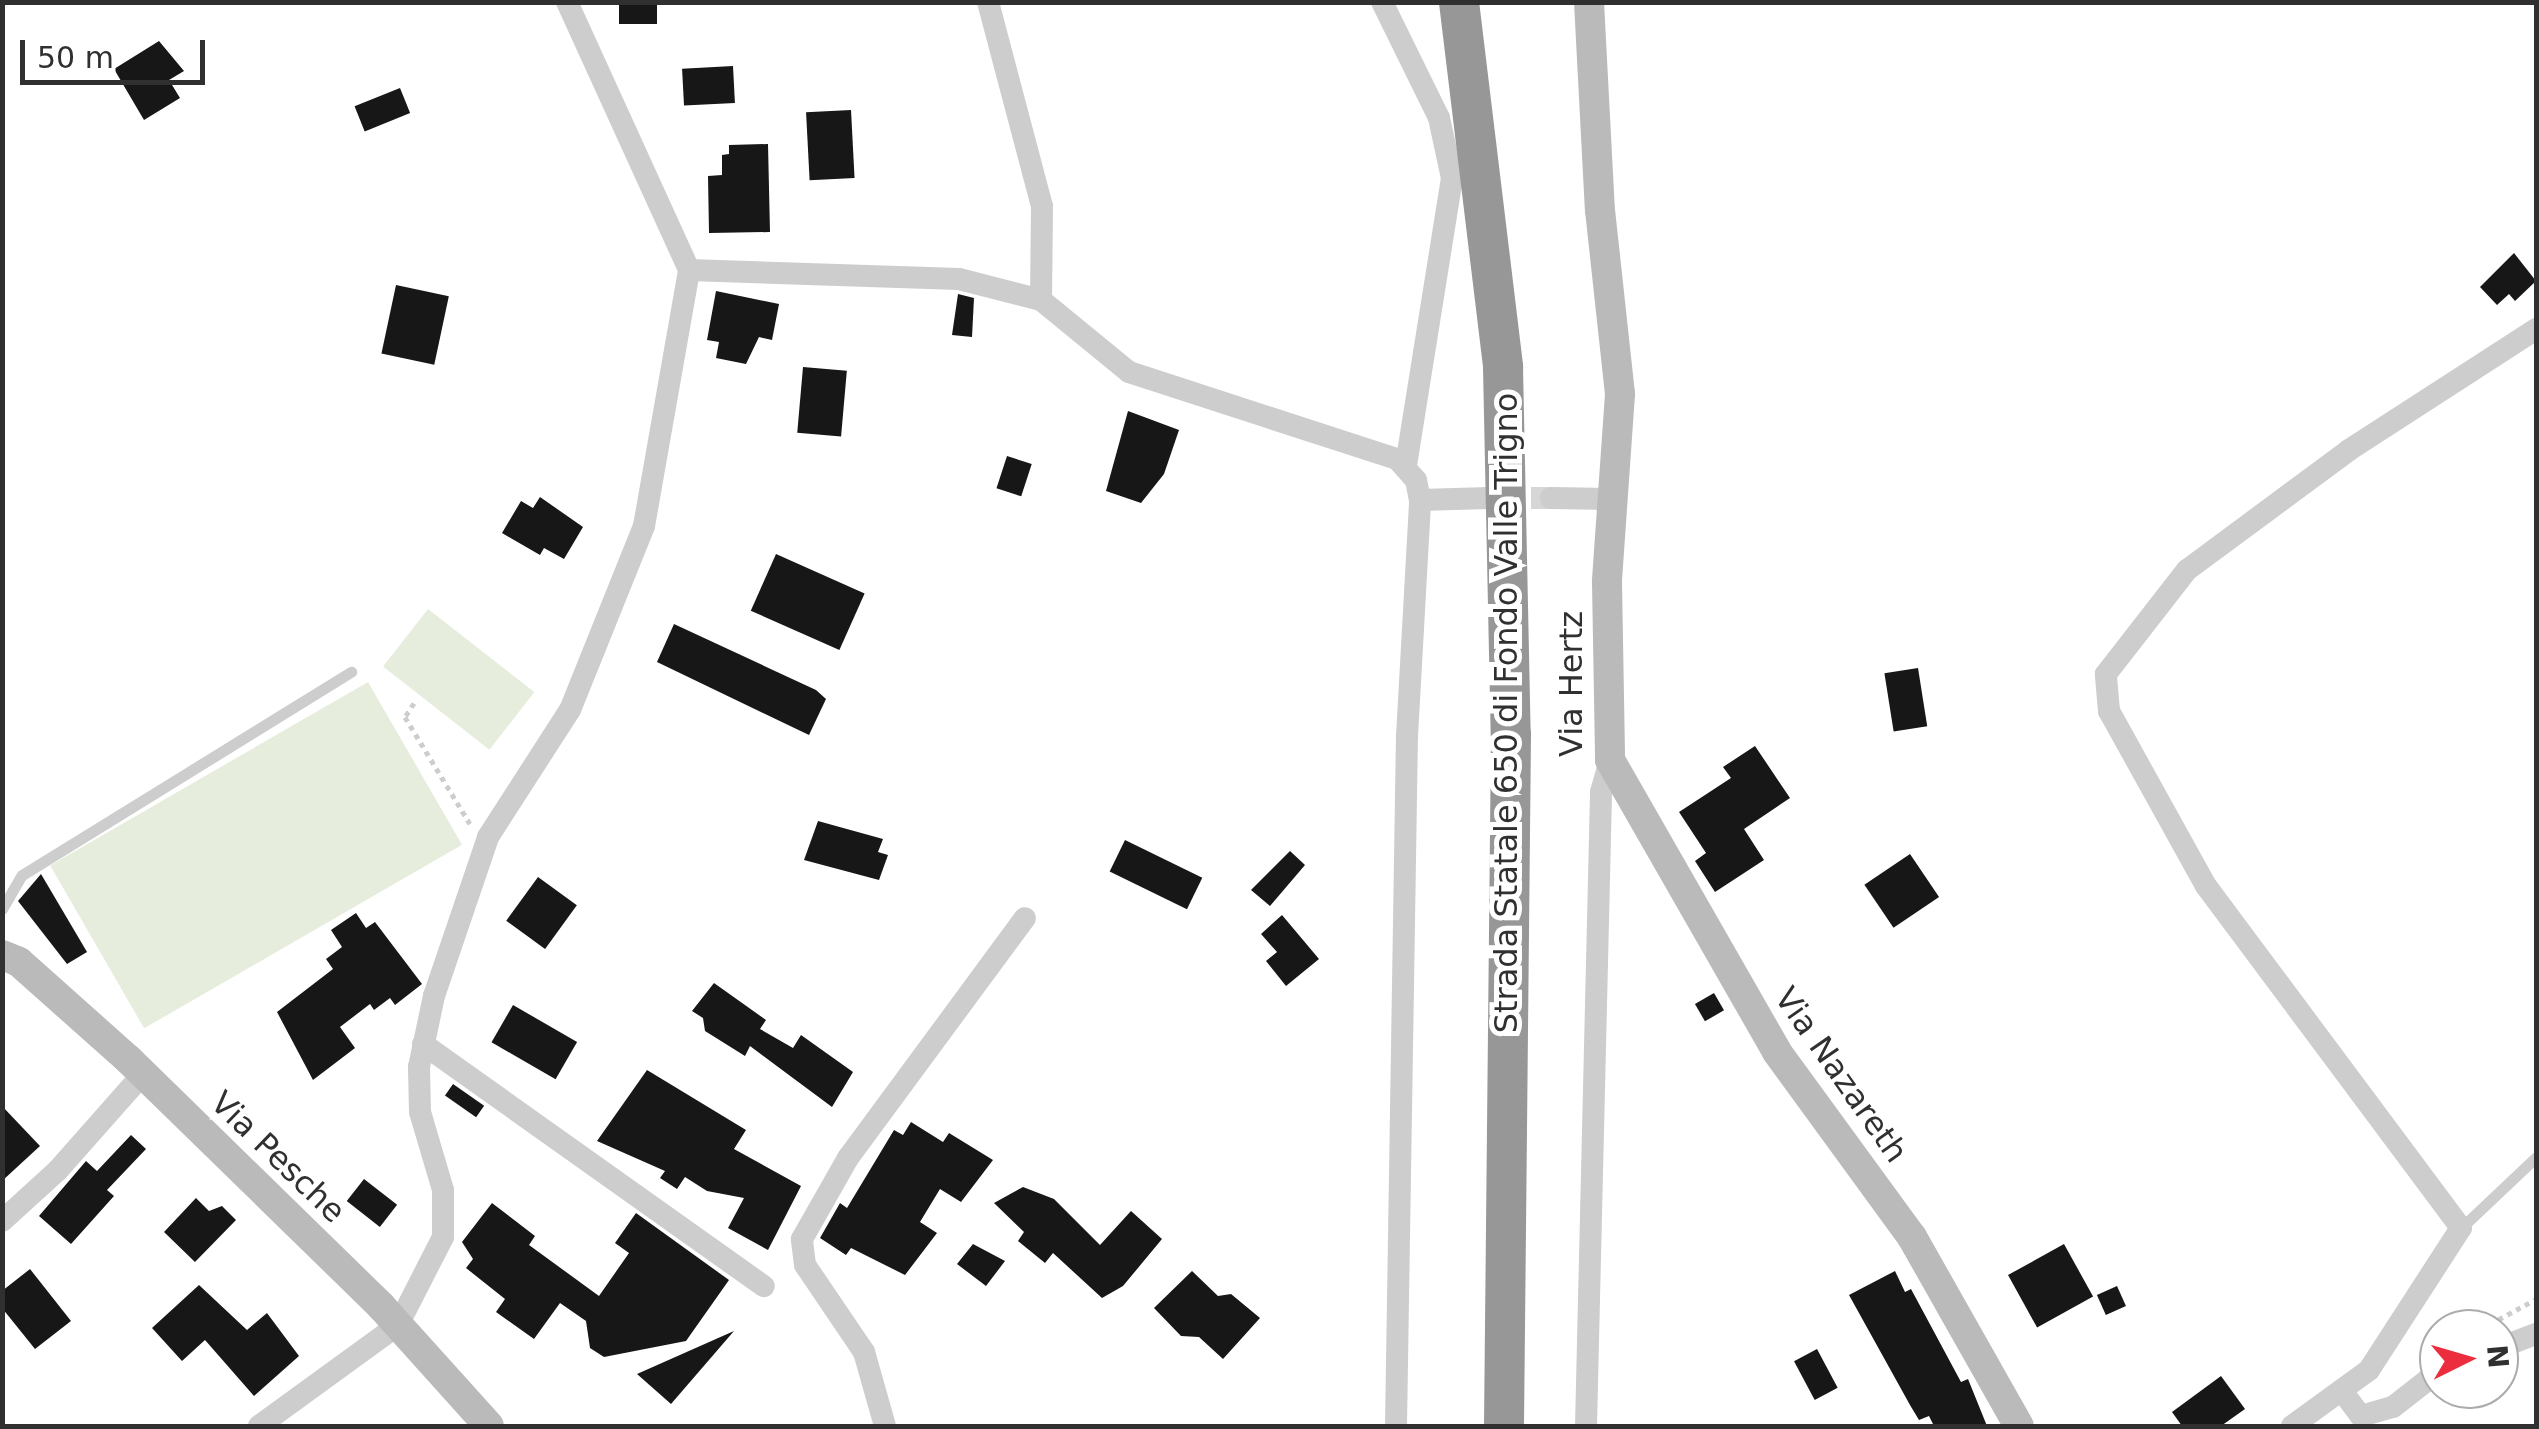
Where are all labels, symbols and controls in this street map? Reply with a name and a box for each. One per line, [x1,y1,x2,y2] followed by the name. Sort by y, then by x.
[25,20,210,82] scale bar
[37,40,114,75] text: 50 m
[1487,393,1525,1033] street label: Strada Statale 650 di Fondo Valle Trigno
[1552,611,1590,757] street label: Via Hertz
[1767,980,1915,1170] street label: Via Nazareth
[203,1083,353,1231] street label: Via Pesche
[2419,1309,2519,1409] north arrow
[2480,1343,2515,1370] text: N

